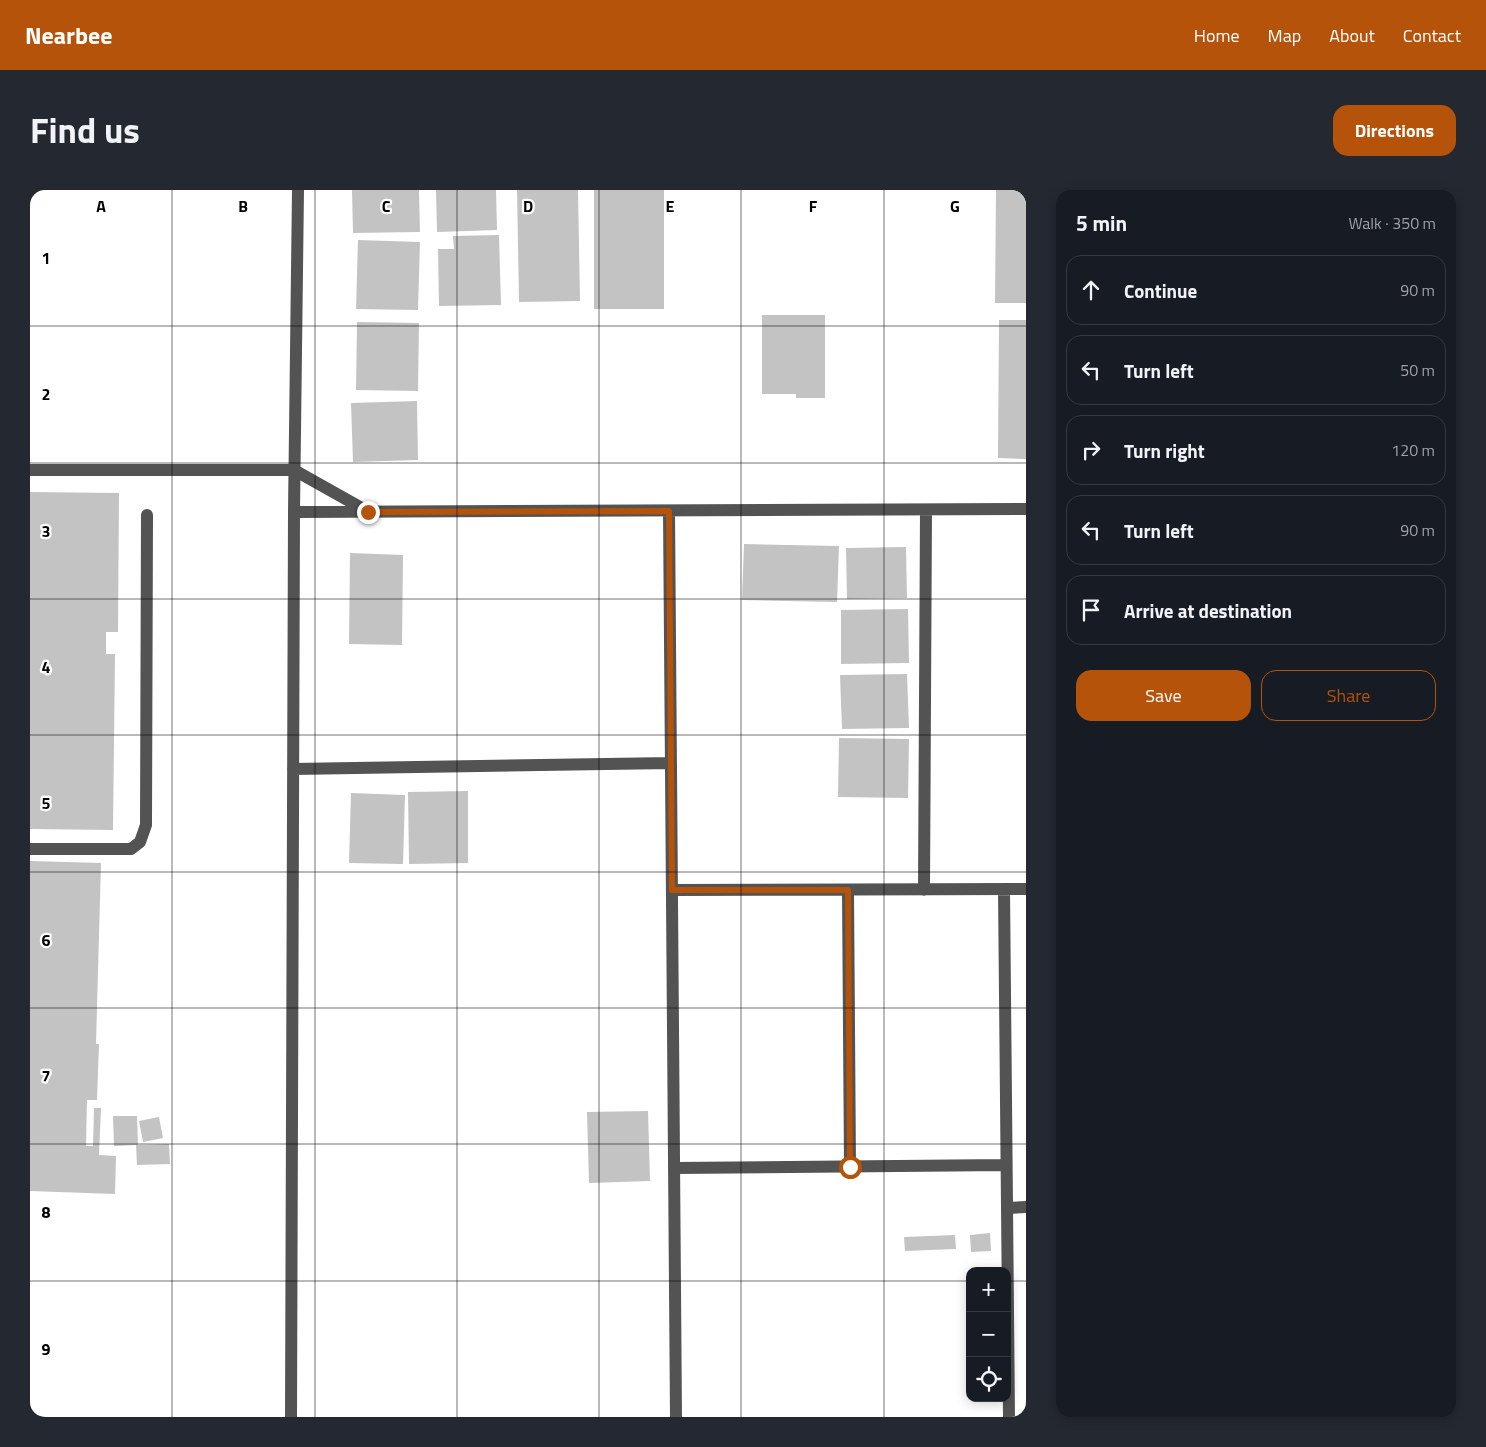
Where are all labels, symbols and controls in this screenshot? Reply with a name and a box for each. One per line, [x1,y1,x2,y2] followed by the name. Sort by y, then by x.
[25,17,112,53] text: Nearbee
[1194,22,1240,49] text: Home
[1268,22,1301,49] text: Map
[1329,22,1375,49] text: About
[1403,22,1461,49] text: Contact
[30,103,140,157] text: Find us
[1333,105,1456,156] button: Directions
[96,194,106,218] text: A
[238,194,248,218] text: B
[382,194,391,218] text: C
[523,194,533,218] text: D
[666,194,675,218] text: E
[809,194,818,218] text: F
[950,194,960,218] text: G
[1076,207,1127,239] text: 5 min
[1348,211,1436,235] text: Walk · 350 m
[42,246,50,270] text: 1
[1077,276,1105,304] icon: ahead
[1124,276,1197,305] text: Continue
[1400,278,1435,302] text: 90 m
[1077,356,1105,384] icon: left
[1124,356,1194,385] text: Turn left
[1400,358,1435,382] text: 50 m
[42,382,50,406] text: 2
[1077,436,1105,464] icon: right
[1124,436,1205,465] text: Turn right
[1391,438,1435,462] text: 120 m
[357,501,380,524] route end
[1077,516,1105,544] icon: left
[1124,516,1194,545] text: Turn left
[1400,518,1435,542] text: 90 m
[42,519,50,543] text: 3
[1077,596,1105,624] icon: arrive
[1124,596,1292,625] text: Arrive at destination
[42,655,51,679] text: 4
[1076,670,1251,721] button: Save
[1261,670,1436,721] button: Share
[42,791,51,815] text: 5
[42,928,51,952] text: 6
[42,1064,50,1088] text: 7
[839,1156,862,1179] route start
[42,1200,51,1224] text: 8
[966,1267,1011,1402] map controls
[966,1267,1011,1312] button: +
[966,1312,1011,1357] button: −
[42,1337,51,1361] text: 9
[966,1357,1011,1402] button: locate

